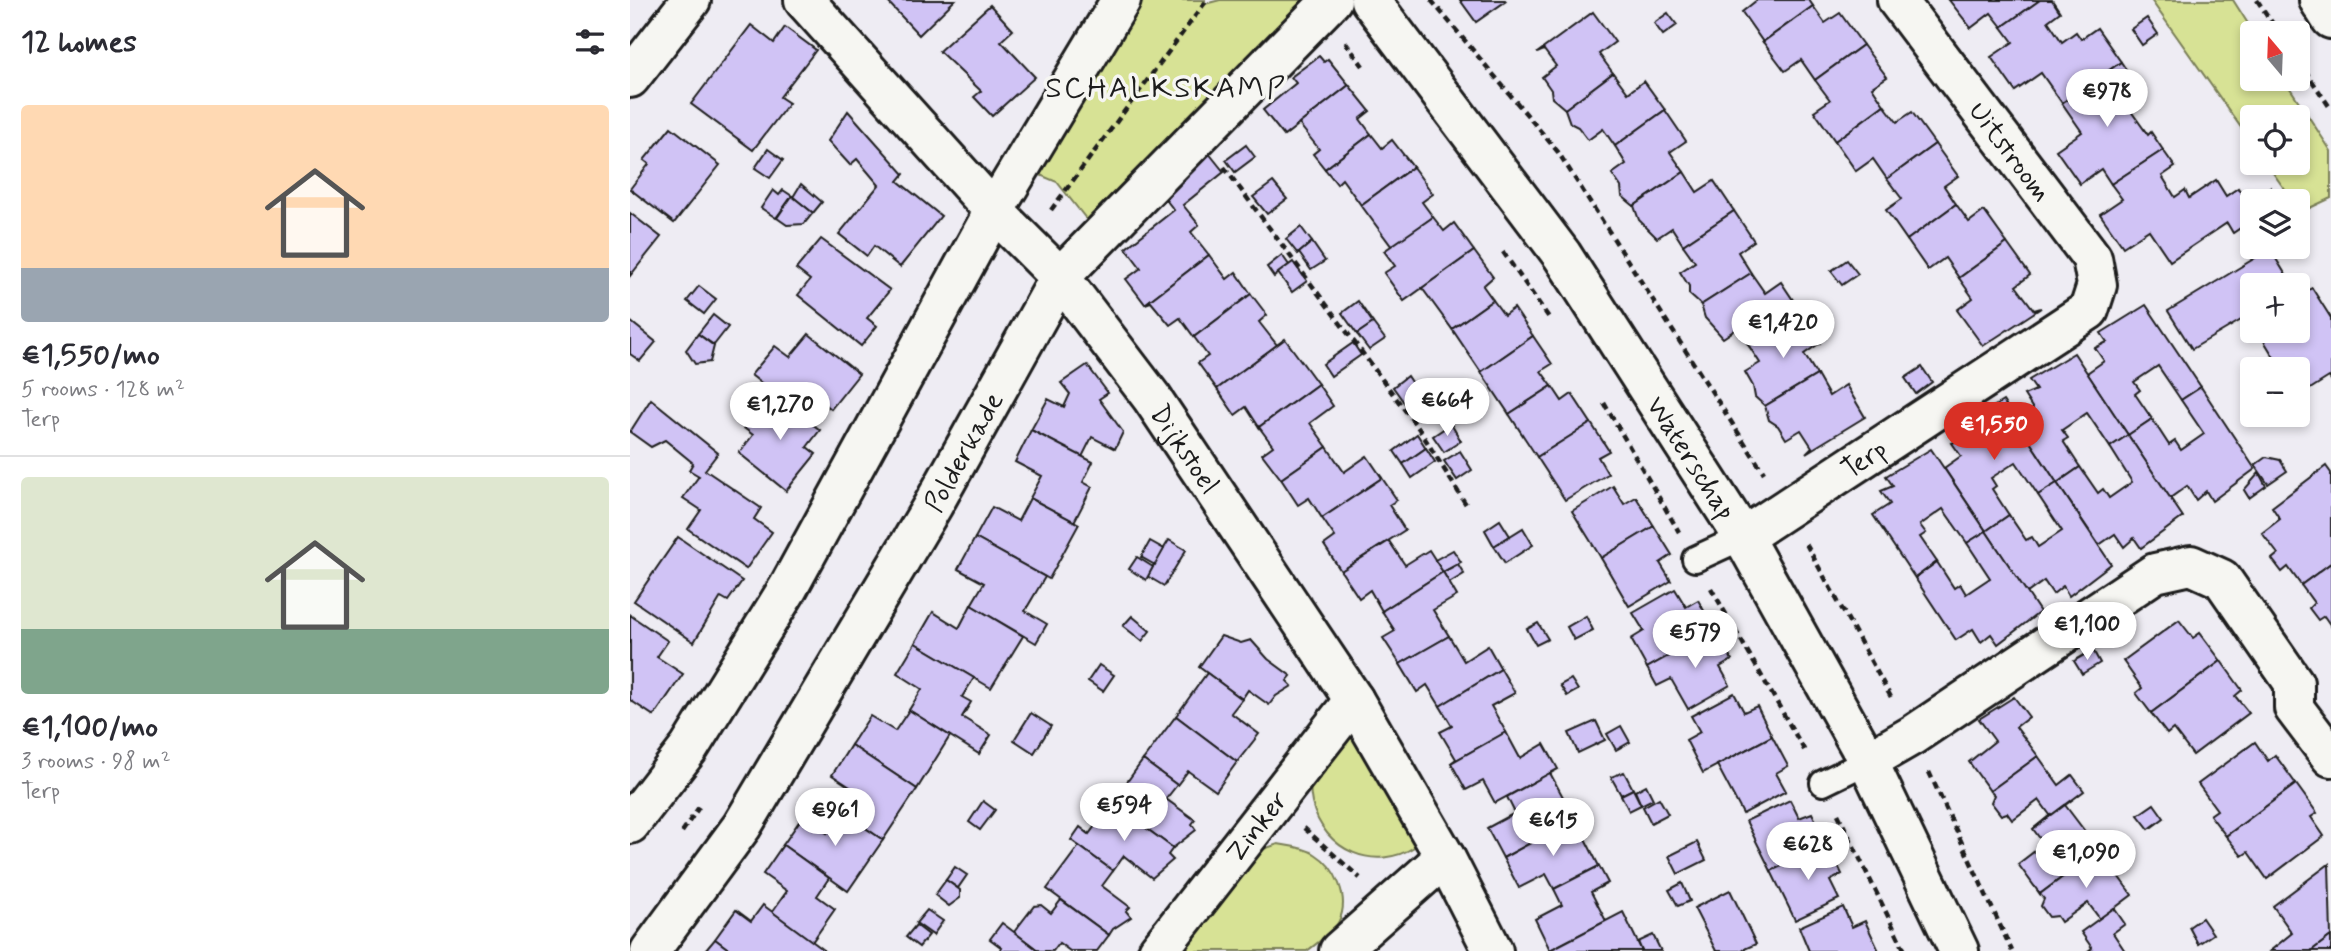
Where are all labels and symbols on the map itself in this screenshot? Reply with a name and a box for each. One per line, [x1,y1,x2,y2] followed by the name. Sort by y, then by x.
[2240,21,2310,91] north arrow
[1045,69,1287,108] district label: SCHALKSKAMP
[2066,69,2148,129] pin: €978
[1959,95,2059,210] street label: Uitstroom
[1726,300,1840,360] pin: €1,420
[1406,378,1488,438] pin: €664
[723,382,837,442] pin: €1,270
[917,386,1013,519] street label: Polderkade
[1636,390,1743,528] street label: Waterschap
[1140,398,1227,502] street label: Dijkstoel
[1937,402,2051,462] pin: €1,550
[1835,432,1895,489] street label: Terp
[2030,602,2144,662] pin: €1,100
[1654,610,1736,670] pin: €579
[1083,784,1165,843] pin: €594
[1218,784,1298,871] street label: Zinker
[794,788,876,848] pin: €961
[1512,798,1594,858] pin: €615
[1767,822,1849,882] pin: €628
[2029,830,2143,890] pin: €1,090

